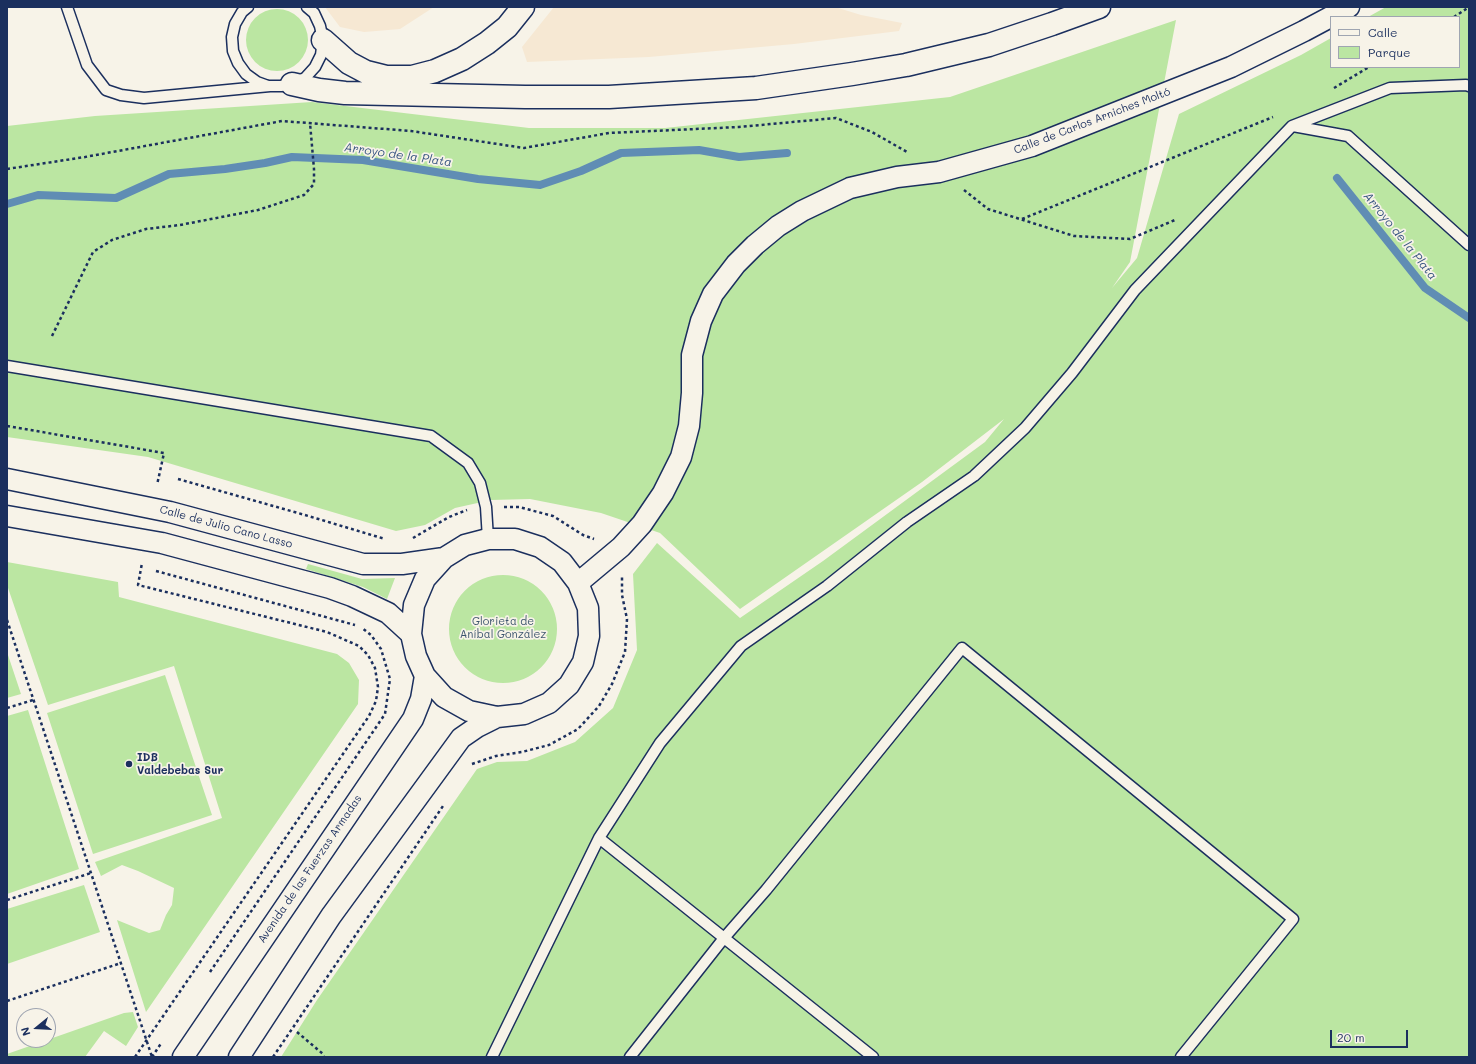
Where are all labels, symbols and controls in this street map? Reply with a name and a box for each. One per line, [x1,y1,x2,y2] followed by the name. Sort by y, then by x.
[1330,16,1460,68] legend
[1368,24,1398,40] text: Calle
[1368,44,1411,60] text: Parque
[1012,85,1172,157] street label: Calle de Carlos Arniches Moltó
[343,140,453,170] water label: Arroyo de la Plata
[1360,189,1440,283] water label: Arroyo de la Plata
[158,503,294,551] street label: Calle de Julio Cano Lasso
[460,615,546,641] park label: Glorieta de Aníbal González
[137,751,223,777] place label: IDB Valdebebas Sur
[124,759,134,769] marker: IDB Valdebebas Sur
[255,792,365,946] street label: Avenida de las Fuerzas Armadas
[16,1008,56,1048] north arrow
[1332,1022,1410,1048] scale bar
[17,1025,33,1038] text: N
[1337,1029,1365,1045] text: 20 m

